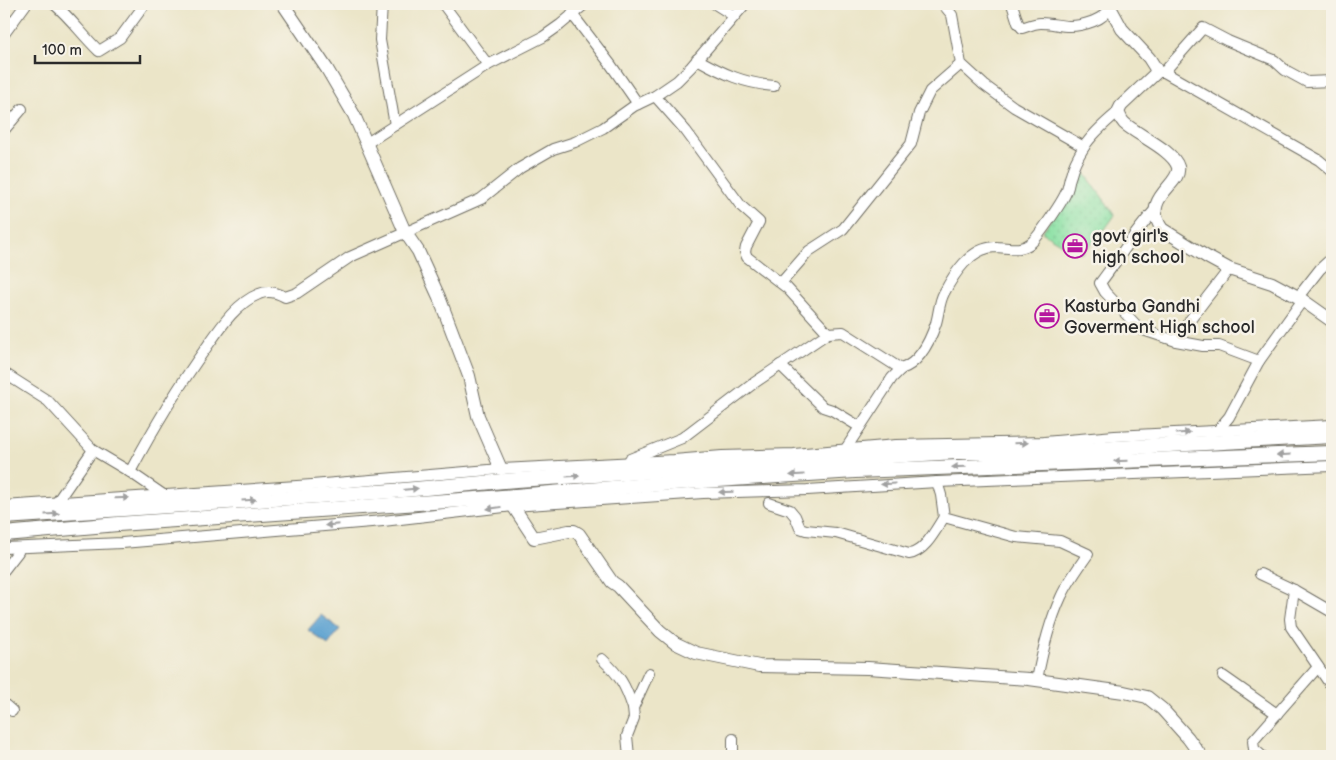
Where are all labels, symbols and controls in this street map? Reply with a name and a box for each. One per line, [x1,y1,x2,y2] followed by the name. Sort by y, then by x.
[35,32,140,64] scale bar
[42,41,82,60] text: 100 m
[1092,226,1184,268] place label: govt girl's high school
[1062,233,1088,259] office icon: govt girl's high school
[1064,296,1255,338] place label: Kasturba Gandhi Goverment High school
[1034,303,1060,329] office icon: Kasturba Gandhi Goverment High school
[1175,428,1191,436] one-way arrow
[1013,439,1029,447] one-way arrow
[1275,451,1291,459] one-way arrow
[1113,457,1129,465] one-way arrow
[951,464,967,472] one-way arrow
[566,471,582,479] one-way arrow
[788,472,804,480] one-way arrow
[880,481,896,489] one-way arrow
[404,485,420,493] one-way arrow
[718,488,734,496] one-way arrow
[114,493,130,501] one-way arrow
[242,495,258,503] one-way arrow
[486,504,502,512] one-way arrow
[45,509,61,517] one-way arrow
[324,521,340,529] one-way arrow

